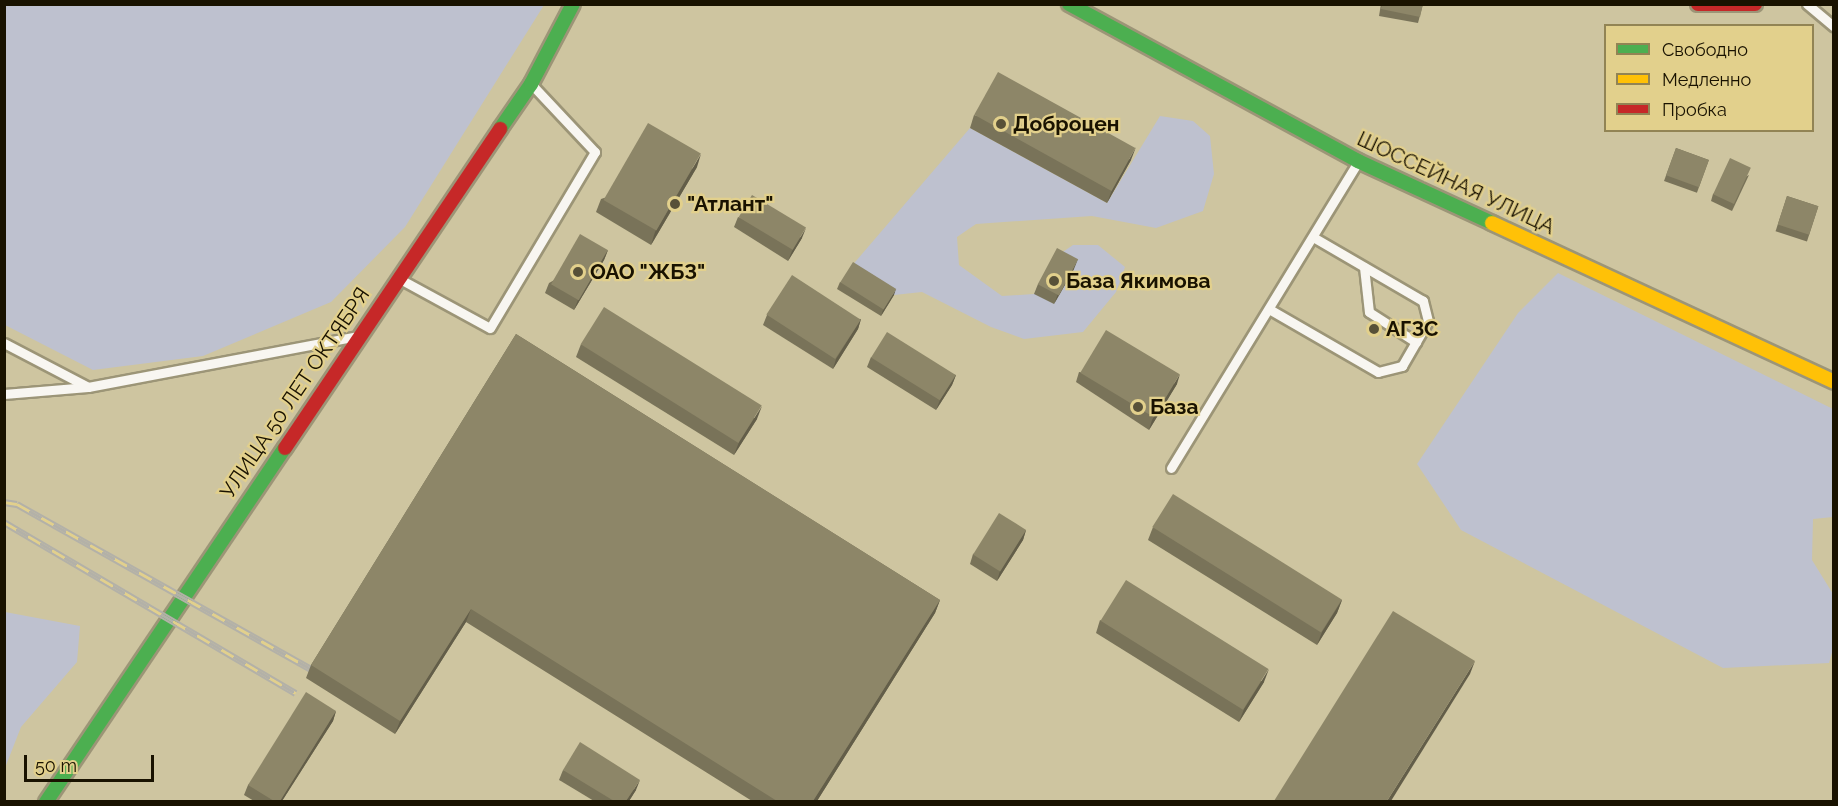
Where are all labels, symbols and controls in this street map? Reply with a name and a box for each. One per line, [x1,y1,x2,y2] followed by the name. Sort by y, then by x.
[1604,24,1814,132] legend
[1662,39,1748,60] text: Свободно
[1662,69,1751,90] text: Медленно
[1662,99,1727,120] text: Пробка
[1013,111,1120,137] place label: Доброцен
[994,117,1008,131] marker: Доброцен
[1353,126,1559,240] street label: ШОССЕЙНАЯ УЛИЦА
[687,191,773,217] place label: "Атлант"
[668,197,682,211] marker: "Атлант"
[590,259,705,285] place label: ОАО "ЖБЗ"
[571,265,585,279] marker: ОАО "ЖБЗ"
[1066,268,1211,294] place label: База Якимова
[1047,274,1061,288] marker: База Якимова
[215,282,375,504] street label: УЛИЦА 50 ЛЕТ ОКТЯБРЯ
[1386,316,1438,342] place label: АГЗС
[1367,322,1381,336] marker: АГЗС
[1150,394,1199,420] place label: База
[1131,400,1145,414] marker: База
[27,743,158,781] scale bar
[35,755,77,776] text: 50 m

